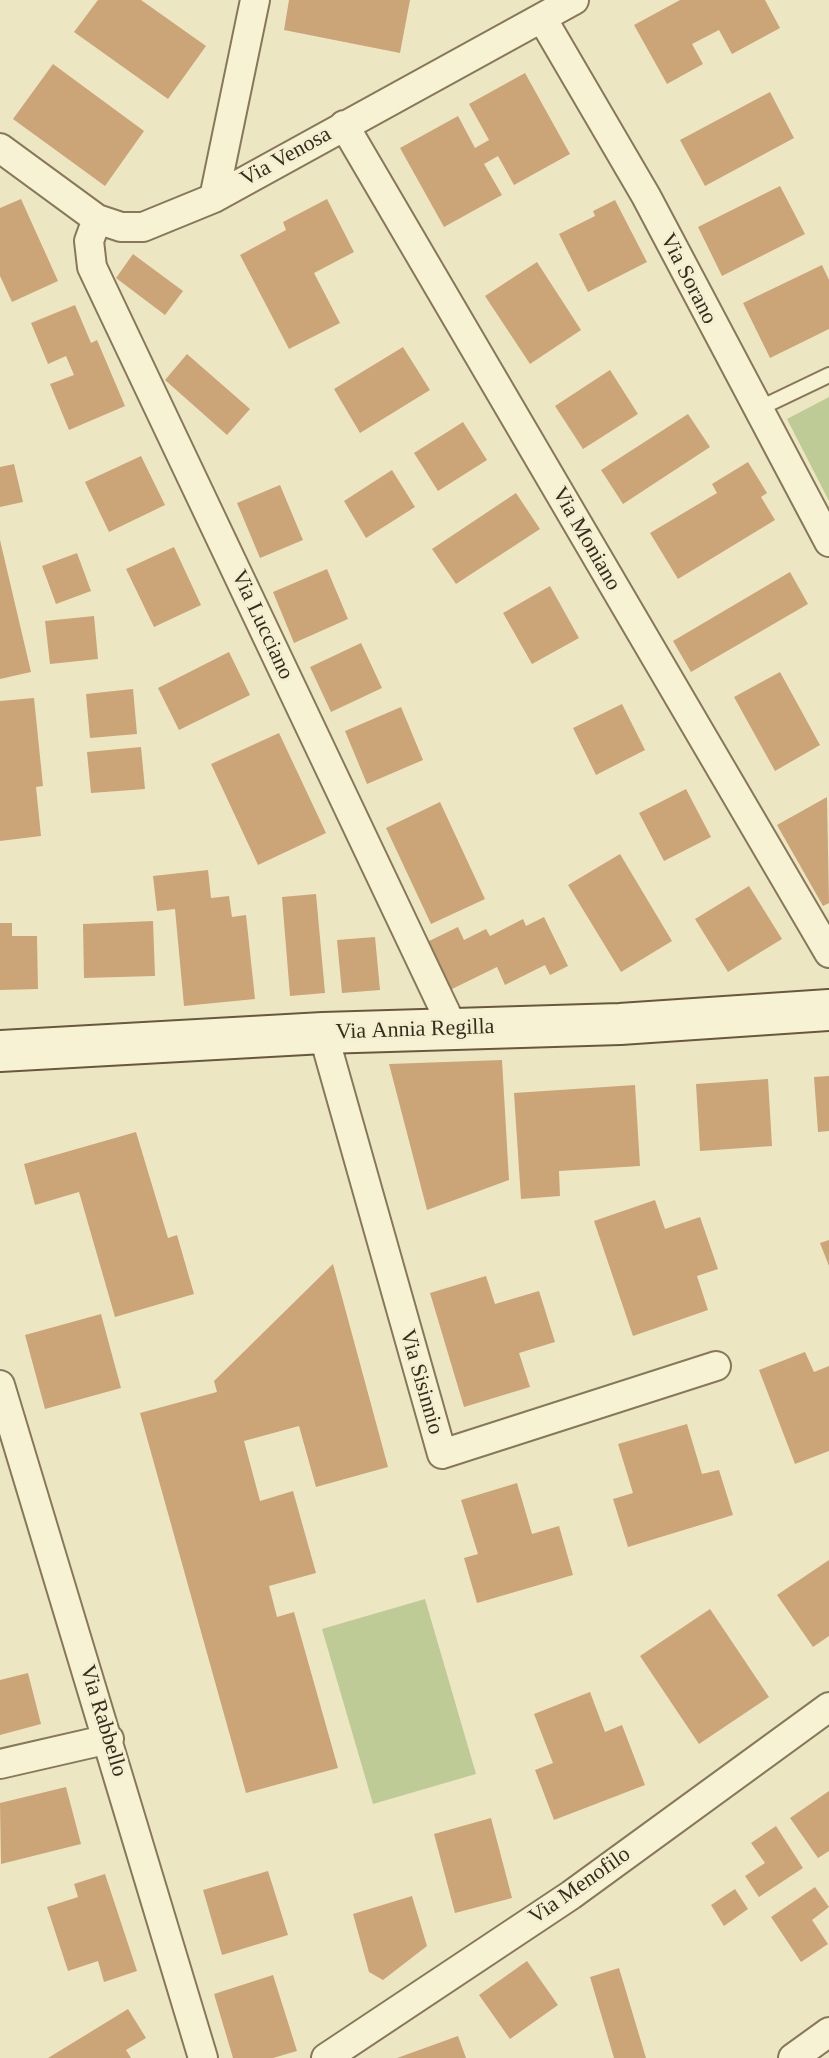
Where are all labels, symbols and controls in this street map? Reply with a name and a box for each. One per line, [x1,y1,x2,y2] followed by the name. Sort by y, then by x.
[236,121,336,193] street label: Via Venosa
[654,229,722,329] street label: Via Sorano
[546,482,626,596] street label: Via Moniano
[225,566,299,684] street label: Via Lucciano
[335,1014,495,1046] street label: Via Annia Regilla
[393,1326,449,1438] street label: Via Sisinnio
[74,1662,132,1780] street label: Via Rabbello
[524,1841,636,1931] street label: Via Menofilo

